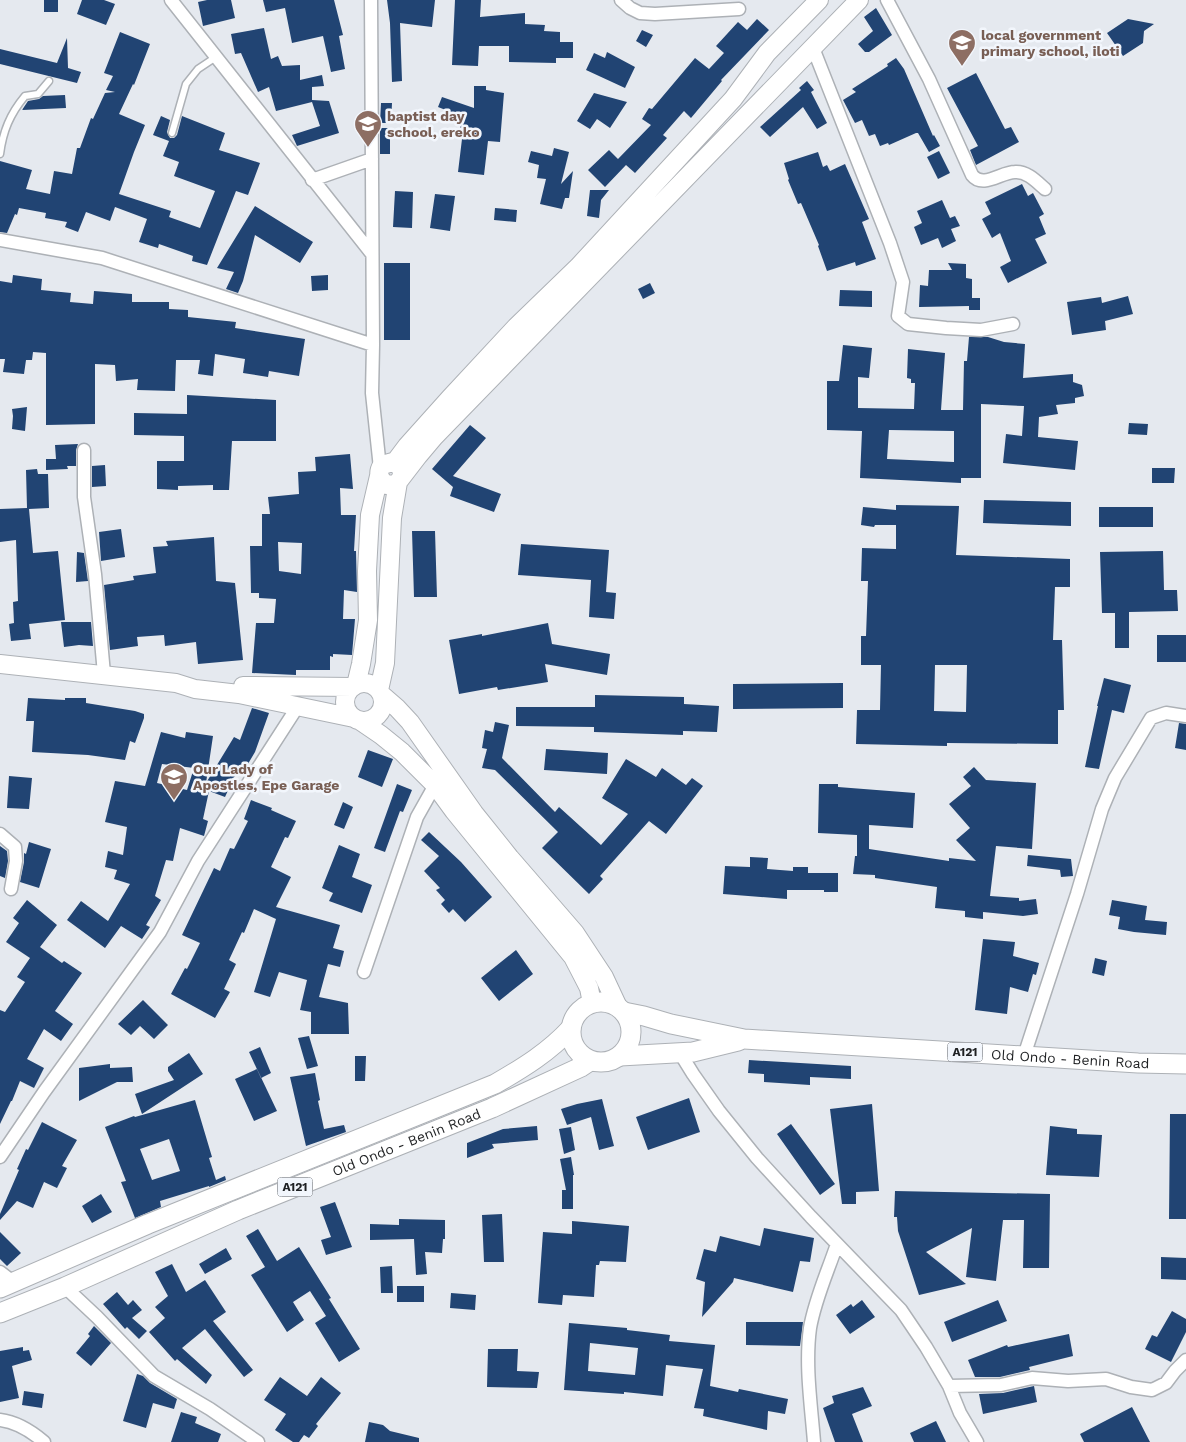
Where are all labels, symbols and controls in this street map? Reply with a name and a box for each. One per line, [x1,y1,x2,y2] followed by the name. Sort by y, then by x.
[981,27,1120,59] place label: local government primary school, iloti
[947,28,977,67] school or university icon: local government primary school, iloti
[387,108,480,140] place label: baptist day school, ereko
[353,109,383,148] school or university icon: baptist day school, ereko
[193,761,339,793] place label: Our Lady of Apostles, Epe Garage
[159,762,189,801] school or university icon: Our Lady of Apostles, Epe Garage
[948,1042,982,1062] road number: A121
[991,1046,1150,1071] street label: Old Ondo - Benin Road
[330,1105,483,1179] street label: Old Ondo - Benin Road
[278,1178,312,1196] road number: A121

